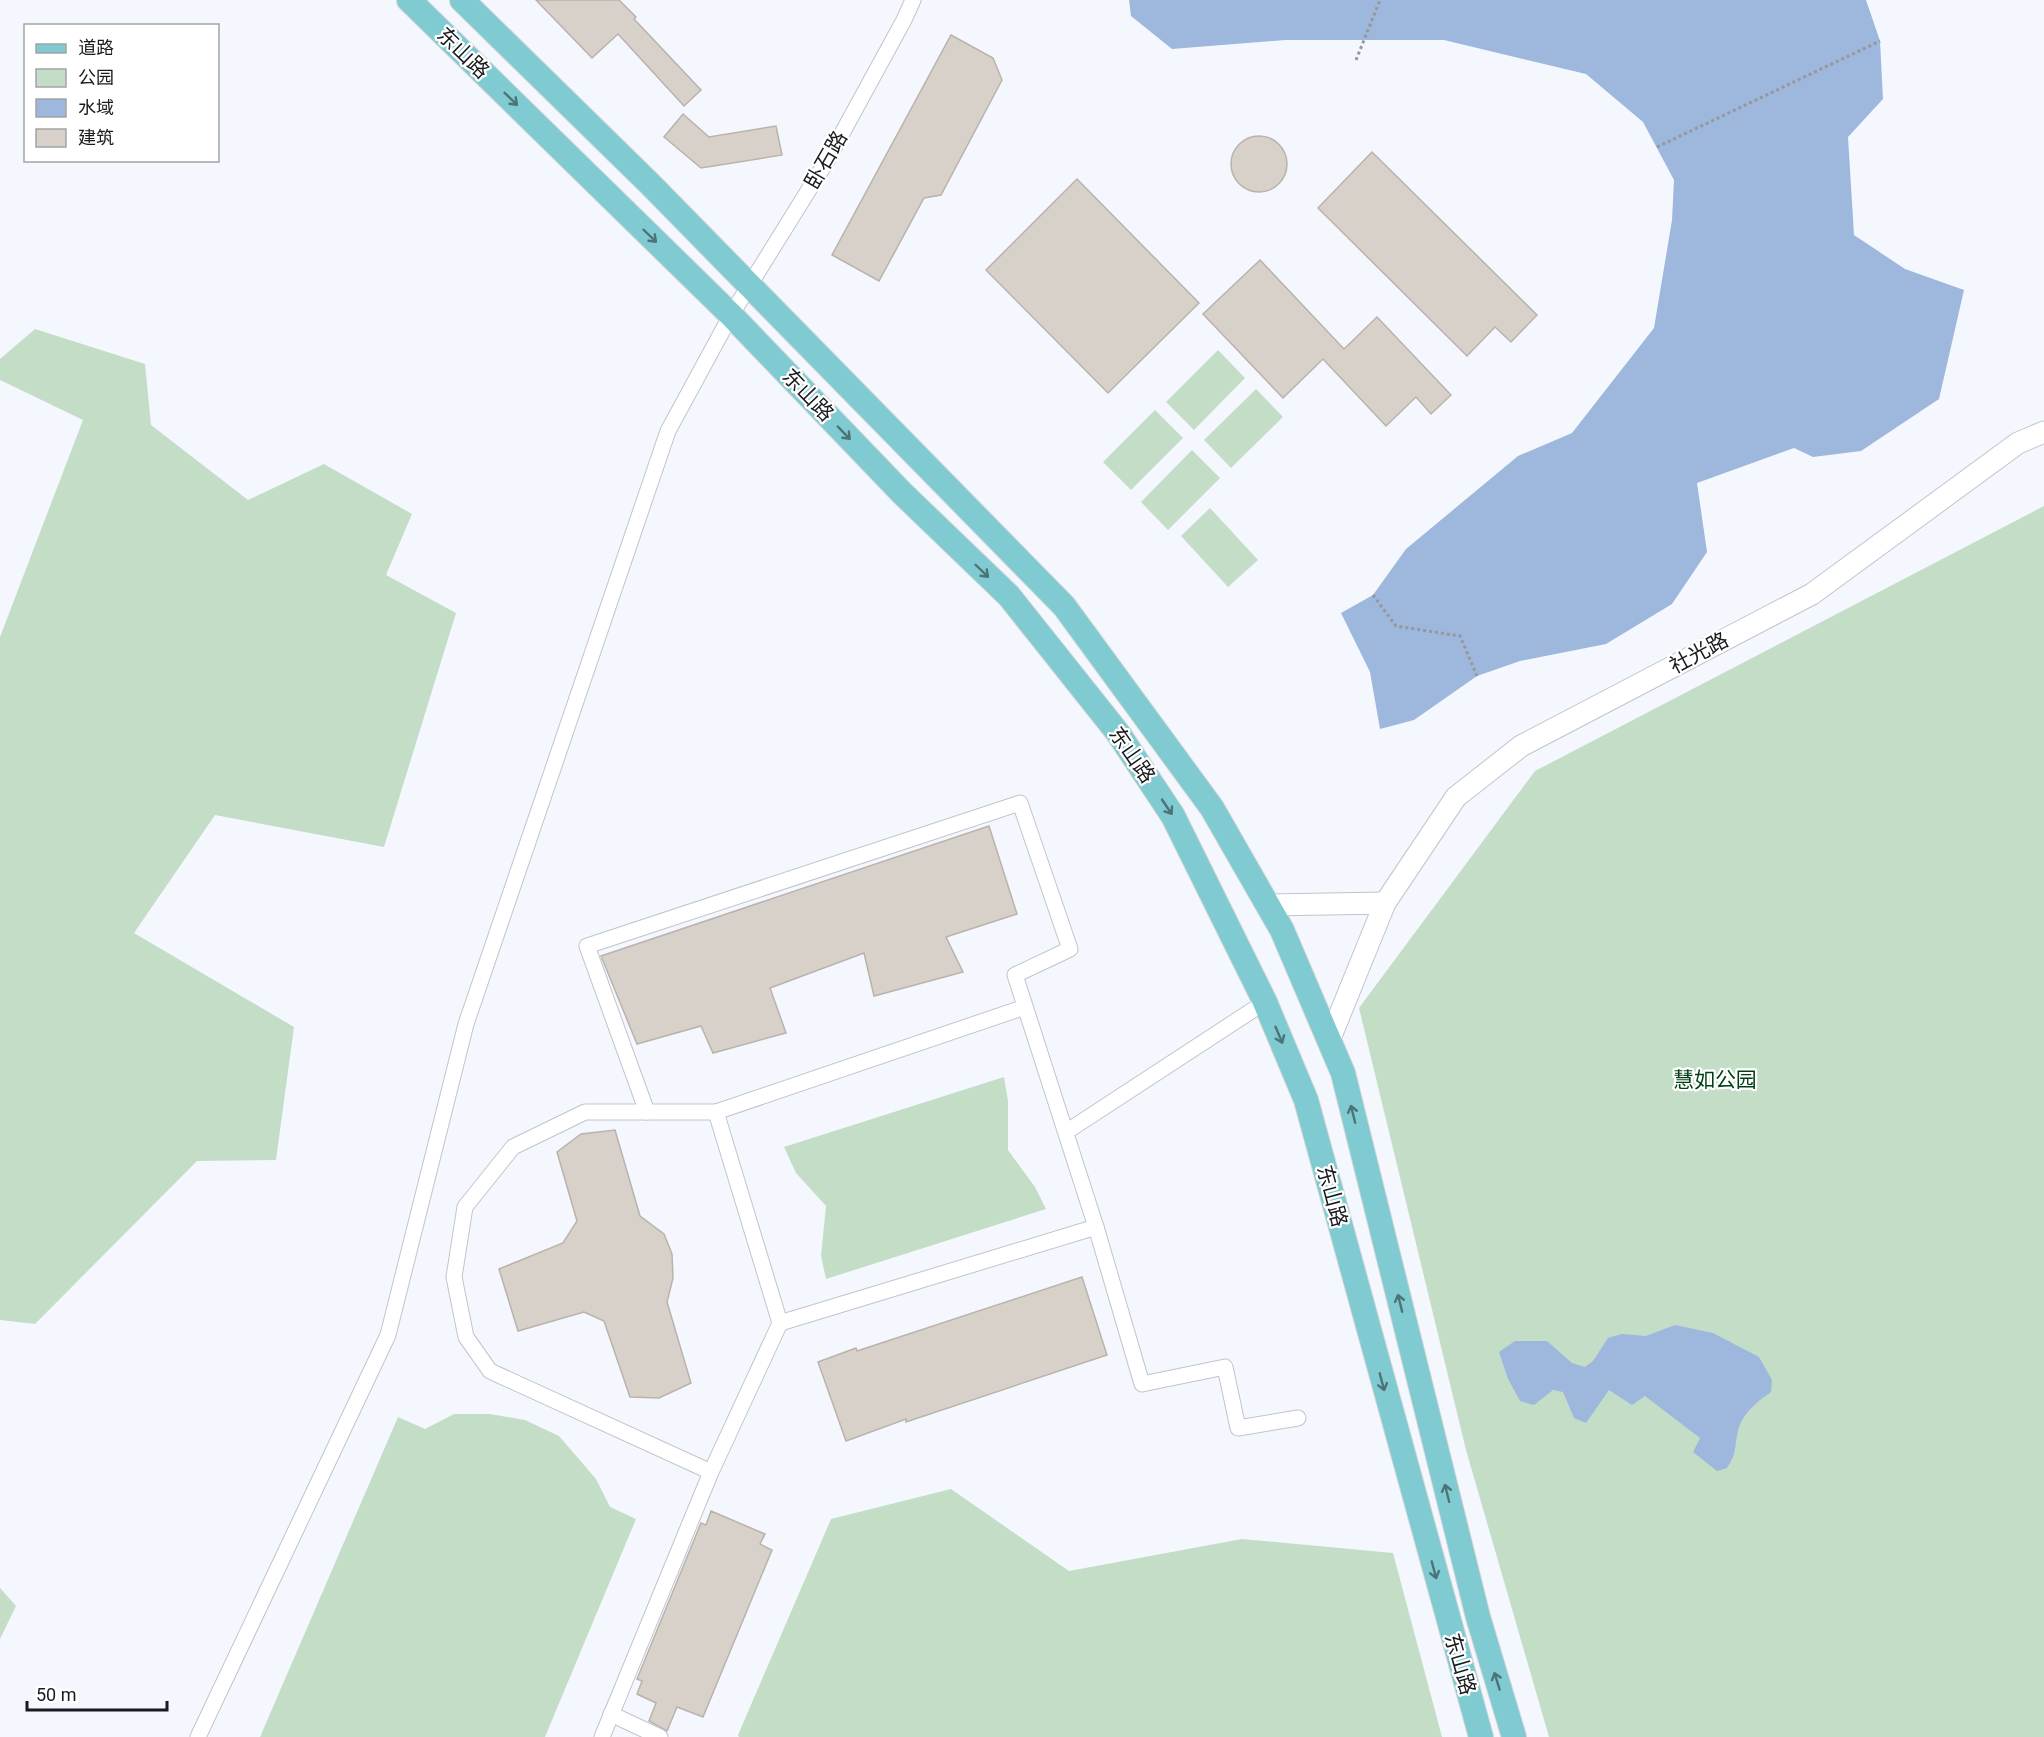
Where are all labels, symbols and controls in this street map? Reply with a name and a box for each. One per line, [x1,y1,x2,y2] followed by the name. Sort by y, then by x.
[432,22,494,84] street label: 东山路
[24,24,219,162] legend
[78,37,114,58] text: 道路
[78,67,114,88] text: 公园
[503,92,518,106] one-way arrow
[78,97,114,118] text: 水域
[78,127,114,148] text: 建筑
[800,127,852,193] street label: 卧石路
[643,228,658,243] one-way arrow
[777,364,839,426] street label: 东山路
[837,426,852,441] one-way arrow
[975,564,990,578] one-way arrow
[1666,628,1732,678] street label: 社光路
[1104,722,1160,788] street label: 东山路
[1161,798,1173,814] one-way arrow
[1274,1025,1285,1043] one-way arrow
[1673,1068,1757,1092] park label: 慧如公园
[1346,1105,1358,1124] one-way arrow
[1312,1162,1352,1230] street label: 东山路
[1393,1294,1405,1313] one-way arrow
[1377,1372,1388,1391] one-way arrow
[1441,1484,1453,1503] one-way arrow
[1428,1560,1440,1579] one-way arrow
[1440,1630,1480,1698] street label: 东山路
[1491,1672,1502,1691] one-way arrow
[27,1674,166,1712] scale bar
[36,1684,76,1705] text: 50 m

